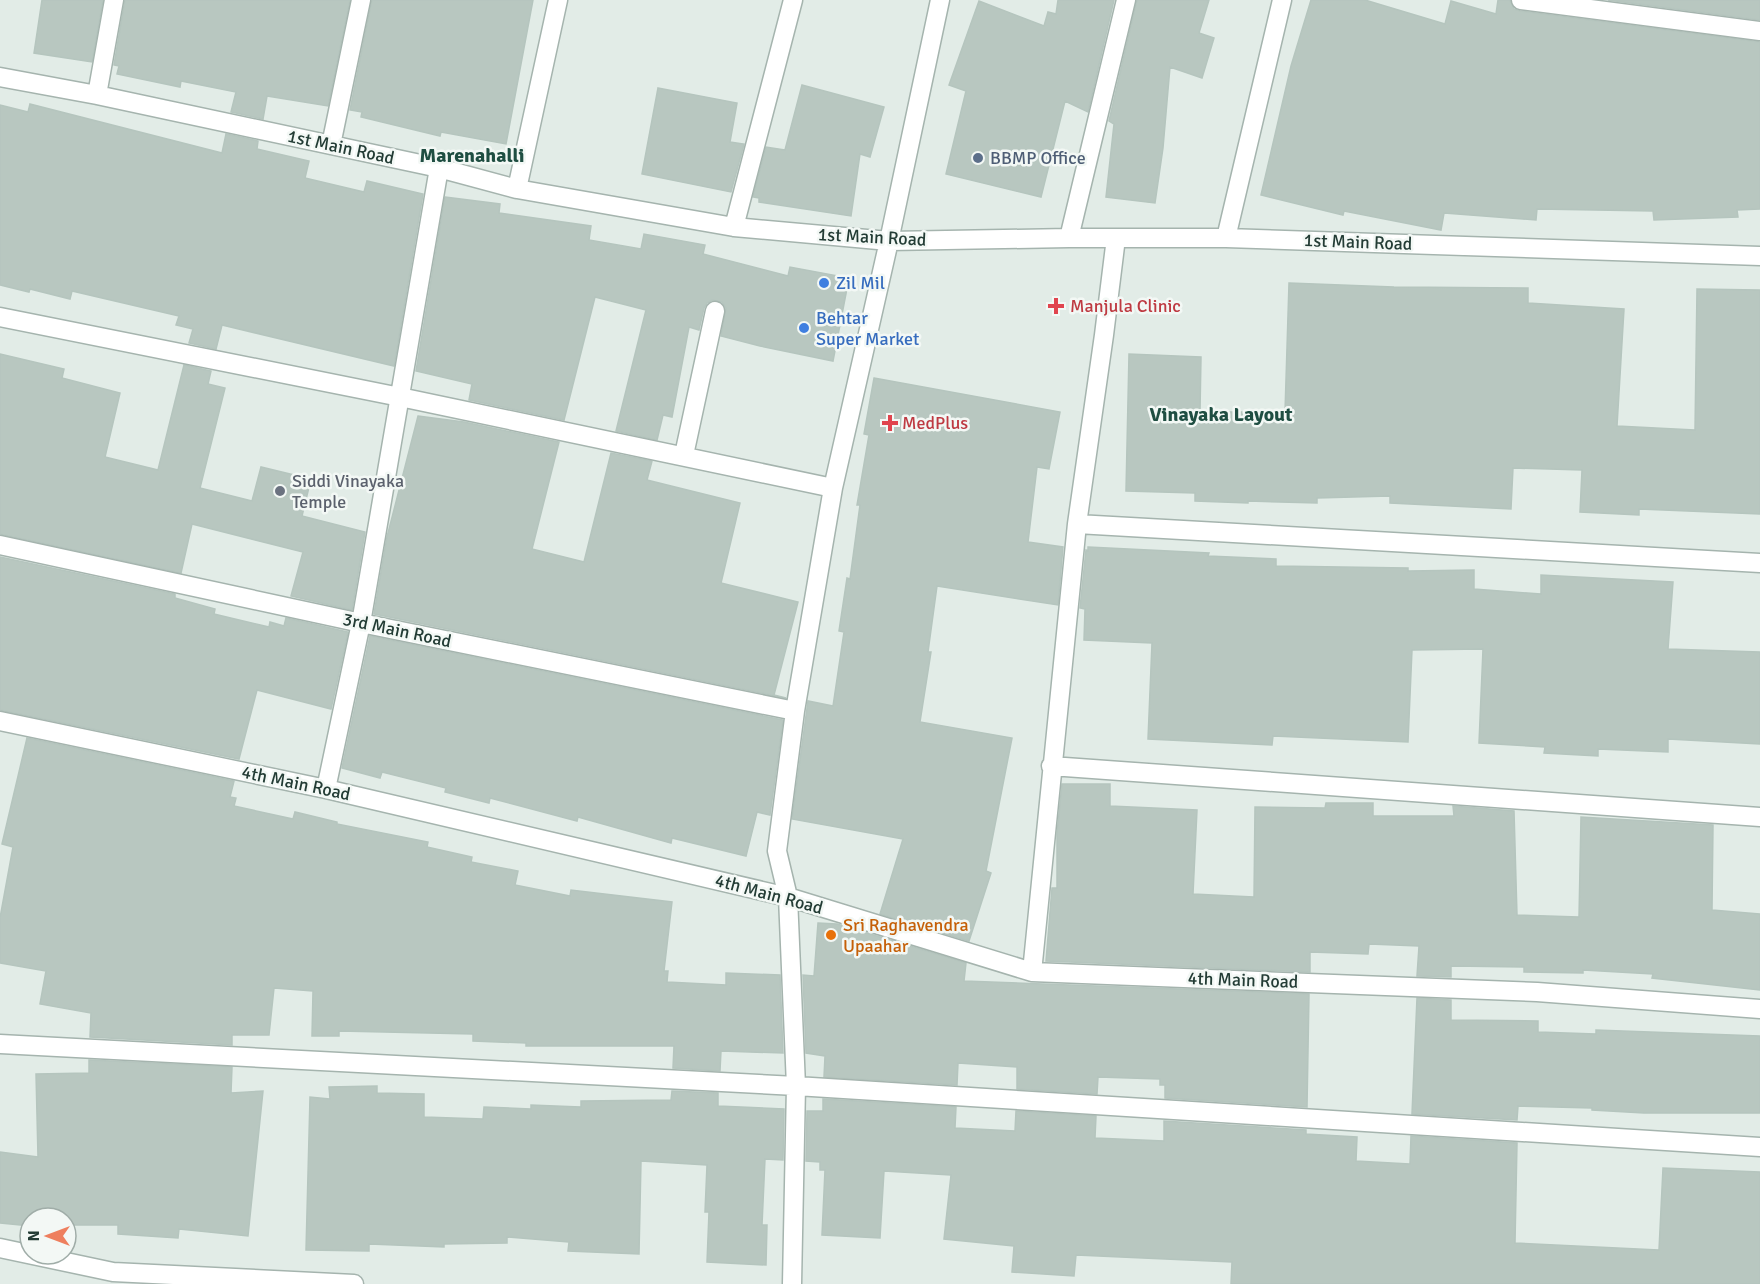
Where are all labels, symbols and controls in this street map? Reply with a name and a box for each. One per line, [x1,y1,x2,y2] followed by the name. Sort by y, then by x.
[286,125,396,169] street label: 1st Main Road
[420,143,524,168] district label: Marenahalli
[990,147,1086,169] place label: BBMP Office
[971,151,985,165] marker: BBMP Office
[817,223,927,251] street label: 1st Main Road
[1303,229,1413,255] street label: 1st Main Road
[836,272,885,294] place label: Zil Mil
[817,276,831,290] marker: Zil Mil
[1070,295,1181,317] place label: Manjula Clinic
[1047,297,1065,315] marker: Manjula Clinic
[816,307,919,350] place label: Behtar Super Market
[797,321,811,335] marker: Behtar Super Market
[1149,402,1293,427] district label: Vinayaka Layout
[902,412,968,434] place label: MedPlus
[883,416,897,430] marker: MedPlus
[292,470,404,513] place label: Siddi Vinayaka Temple
[273,484,287,498] marker: Siddi Vinayaka Temple
[341,608,453,652] street label: 3rd Main Road
[240,761,352,805] street label: 4th Main Road
[713,869,825,919] street label: 4th Main Road
[843,914,969,957] place label: Sri Raghavendra Upaahar
[824,928,838,942] marker: Sri Raghavendra Upaahar
[1187,967,1299,993] street label: 4th Main Road
[18,1206,78,1266] north arrow
[24,1230,44,1242] text: N

